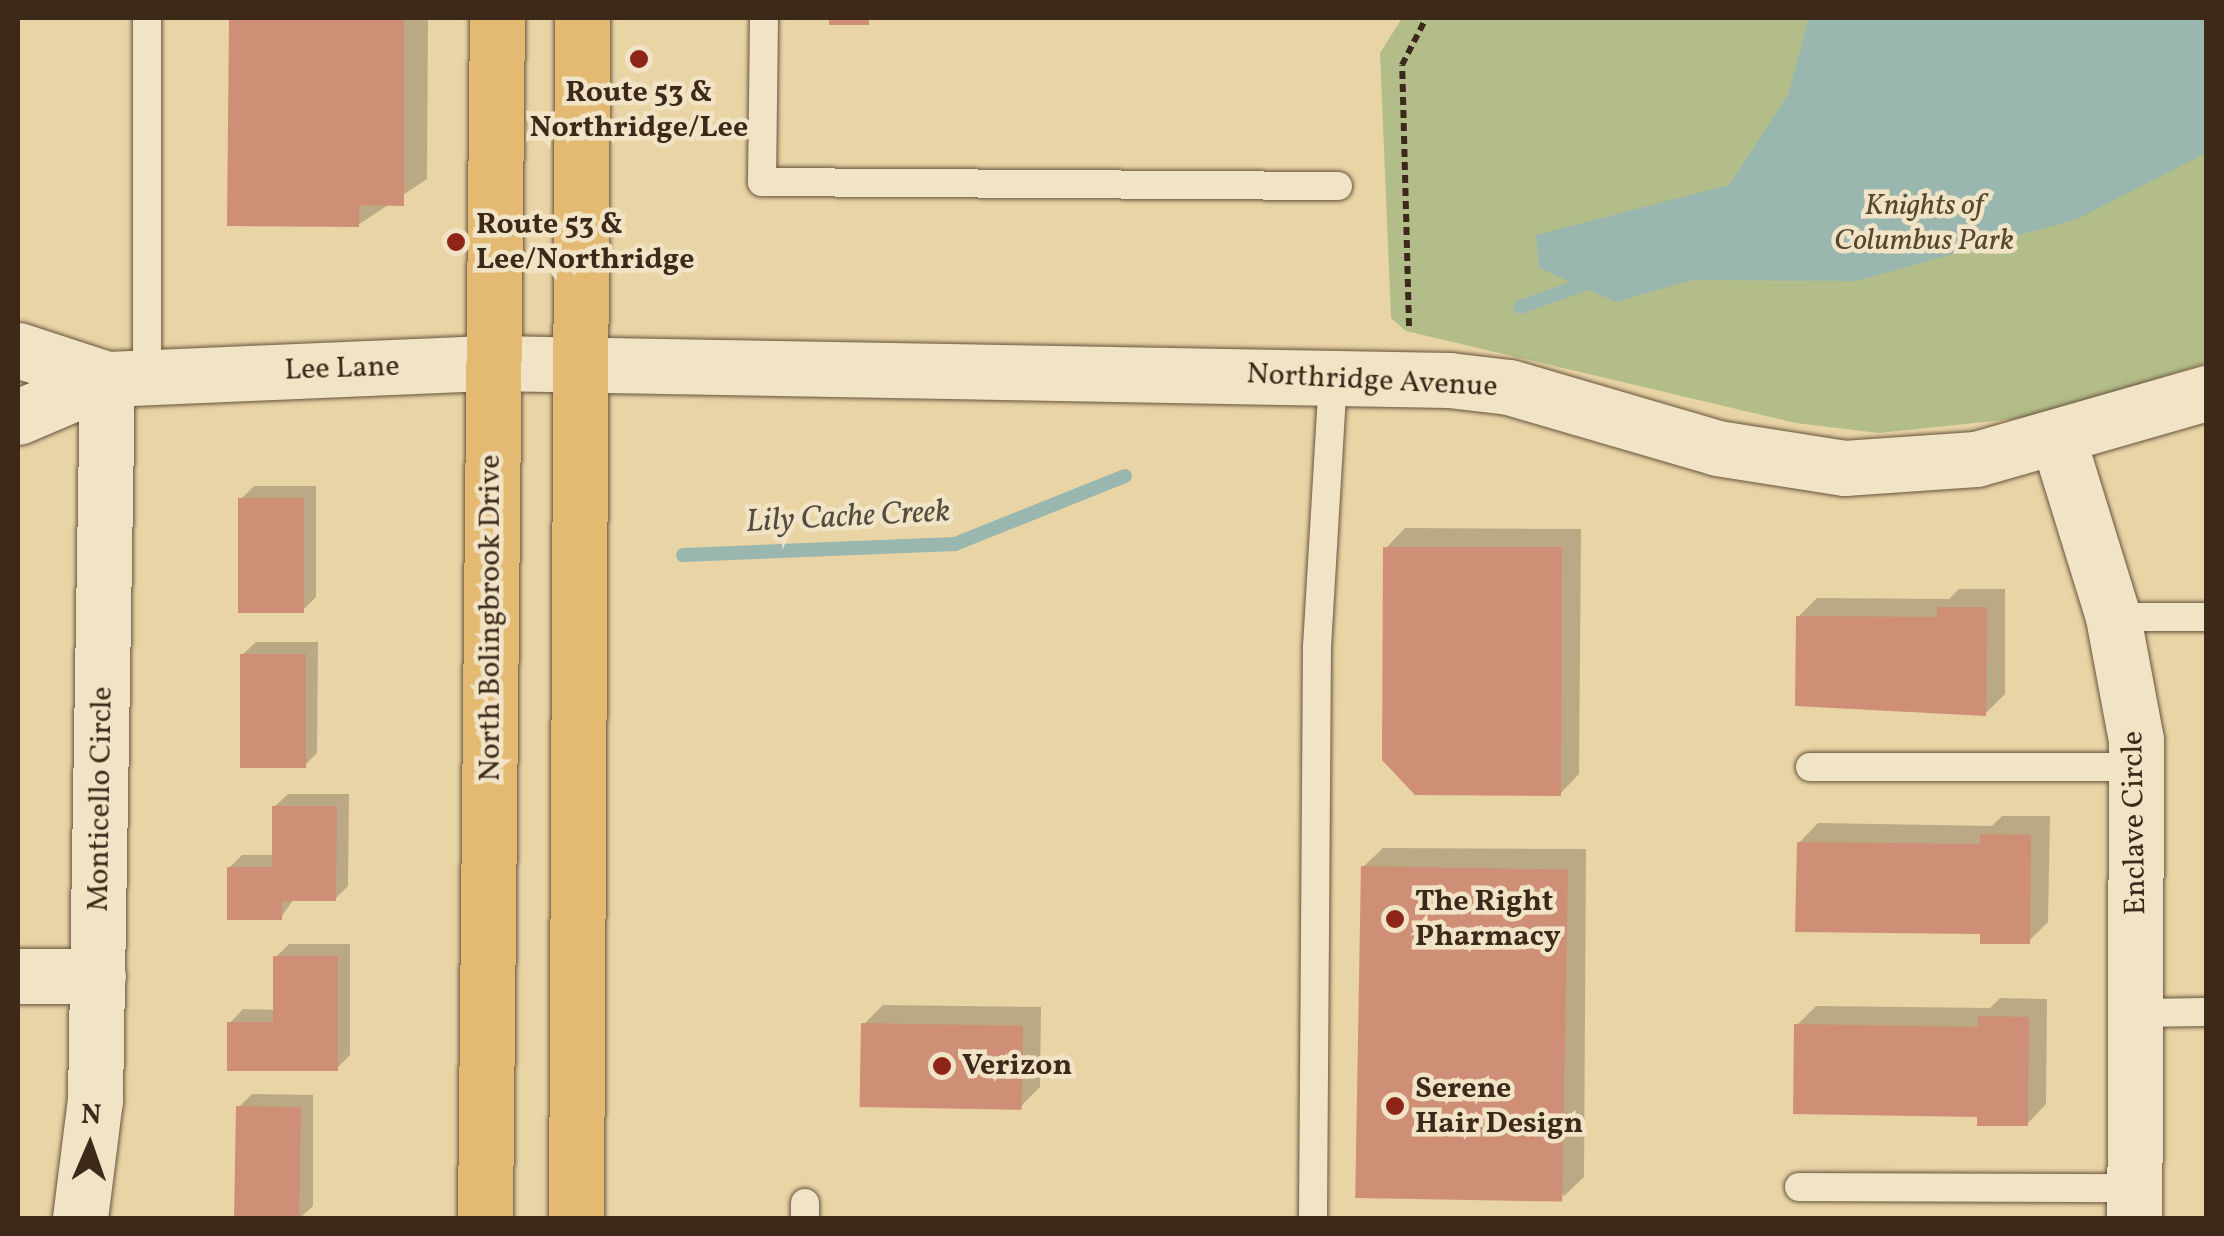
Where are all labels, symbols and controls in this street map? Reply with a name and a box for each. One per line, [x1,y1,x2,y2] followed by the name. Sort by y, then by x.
[628,48,650,70] marker: Route 53 & Northridge/Lee
[530,75,748,146] place label: Route 53 & Northridge/Lee
[1834,188,2014,258] park label: Knights of Columbus Park
[476,207,695,278] place label: Route 53 & Lee/Northridge
[445,231,467,253] marker: Route 53 & Lee/Northridge
[284,349,400,389] street label: Lee Lane
[1246,356,1498,406] street label: Northridge Avenue
[473,455,509,781] street label: North Bolingbrook Drive
[745,493,951,543] water label: Lily Cache Creek
[81,686,121,912] street label: Monticello Circle
[2115,730,2155,916] street label: Enclave Circle
[1415,884,1561,954] place label: The Right Pharmacy
[1384,908,1406,930] marker: The Right Pharmacy
[962,1048,1072,1084] place label: Verizon
[931,1055,953,1077] marker: Verizon
[1415,1071,1583,1142] place label: Serene Hair Design
[1384,1095,1406,1117] marker: Serene Hair Design
[40,1096,140,1196] north arrow
[80,1096,102,1135] text: N

